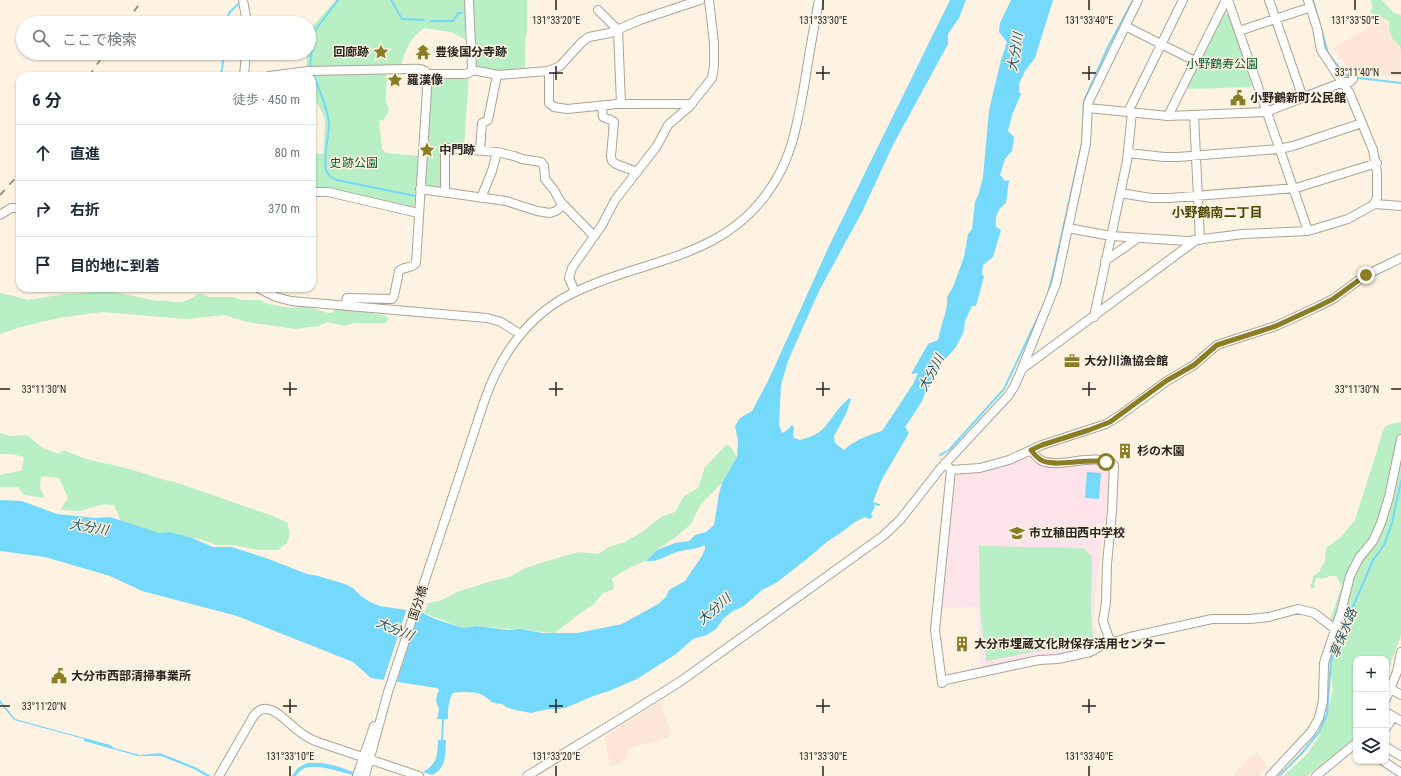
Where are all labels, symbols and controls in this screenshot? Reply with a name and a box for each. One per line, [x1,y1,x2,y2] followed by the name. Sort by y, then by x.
[532,15,580,26] text: 131°33'20"E
[799,15,847,26] text: 131°33'30"E
[1065,15,1113,26] text: 131°33'40"E
[1331,15,1379,26] text: 131°33'50"E
[16,16,316,60] search box
[30,27,52,49] icon: search
[1005,30,1026,72] water label: 大分川
[62,31,137,49] text: ここで検索
[372,43,390,61] place icon: 回廊跡
[414,43,432,61] temple icon: 豊後国分寺跡
[333,45,369,59] place label: 回廊跡
[435,45,507,59] place label: 豊後国分寺跡
[1186,57,1258,71] park label: 小野鶴寿公園
[1335,67,1379,78] text: 33°11'40"N
[386,71,404,89] place icon: 羅漢像
[407,73,443,87] place label: 羅漢像
[1229,89,1247,107] public building icon: 小野鶴新町公民館
[32,90,62,110] text: 6 分
[1250,91,1346,105] place label: 小野鶴新町公民館
[233,92,300,107] text: 徒歩 · 450 m
[418,141,436,159] place icon: 中門跡
[32,142,54,164] icon: ahead
[439,143,475,157] place label: 中門跡
[70,145,100,163] text: 直進
[274,145,300,160] text: 80 m
[330,156,378,170] park label: 史跡公園
[32,198,54,220] icon: right
[70,201,100,219] text: 右折
[268,201,300,216] text: 370 m
[1171,205,1263,220] district label: 小野鶴南二丁目
[32,254,54,276] icon: arrive
[70,257,160,275] text: 目的地に到着
[1357,266,1375,284] route end
[915,351,948,394] water label: 大分川
[1063,352,1081,370] office icon: 大分川漁協会館
[1084,354,1168,368] place label: 大分川漁協会館
[22,384,66,395] text: 33°11'30"N
[1335,384,1379,395] text: 33°11'30"N
[1116,442,1134,460] building icon: 杉の木園
[1137,444,1185,458] place label: 杉の木園
[1097,453,1115,471] route start
[68,516,111,538] water label: 大分川
[1008,524,1026,542] school or university icon: 市立稙田西中学校
[1029,526,1125,540] place label: 市立稙田西中学校
[406,584,430,622] street label: 国分橋
[694,589,735,627] water label: 大分川
[1326,605,1360,660] water label: 享保水路
[374,615,418,644] water label: 大分川
[953,635,971,653] building icon: 大分市埋蔵文化財保存活用センター
[974,637,1166,651] place label: 大分市埋蔵文化財保存活用センター
[1353,656,1389,764] map controls
[1353,656,1389,692] button: +
[50,667,68,685] public building icon: 大分市西部清掃事業所
[71,669,191,683] place label: 大分市西部清掃事業所
[1353,692,1389,728] button: −
[22,701,66,712] text: 33°11'20"N
[1353,728,1389,764] button: layers
[266,751,314,762] text: 131°33'10"E
[532,751,580,762] text: 131°33'20"E
[799,751,847,762] text: 131°33'30"E
[1065,751,1113,762] text: 131°33'40"E

